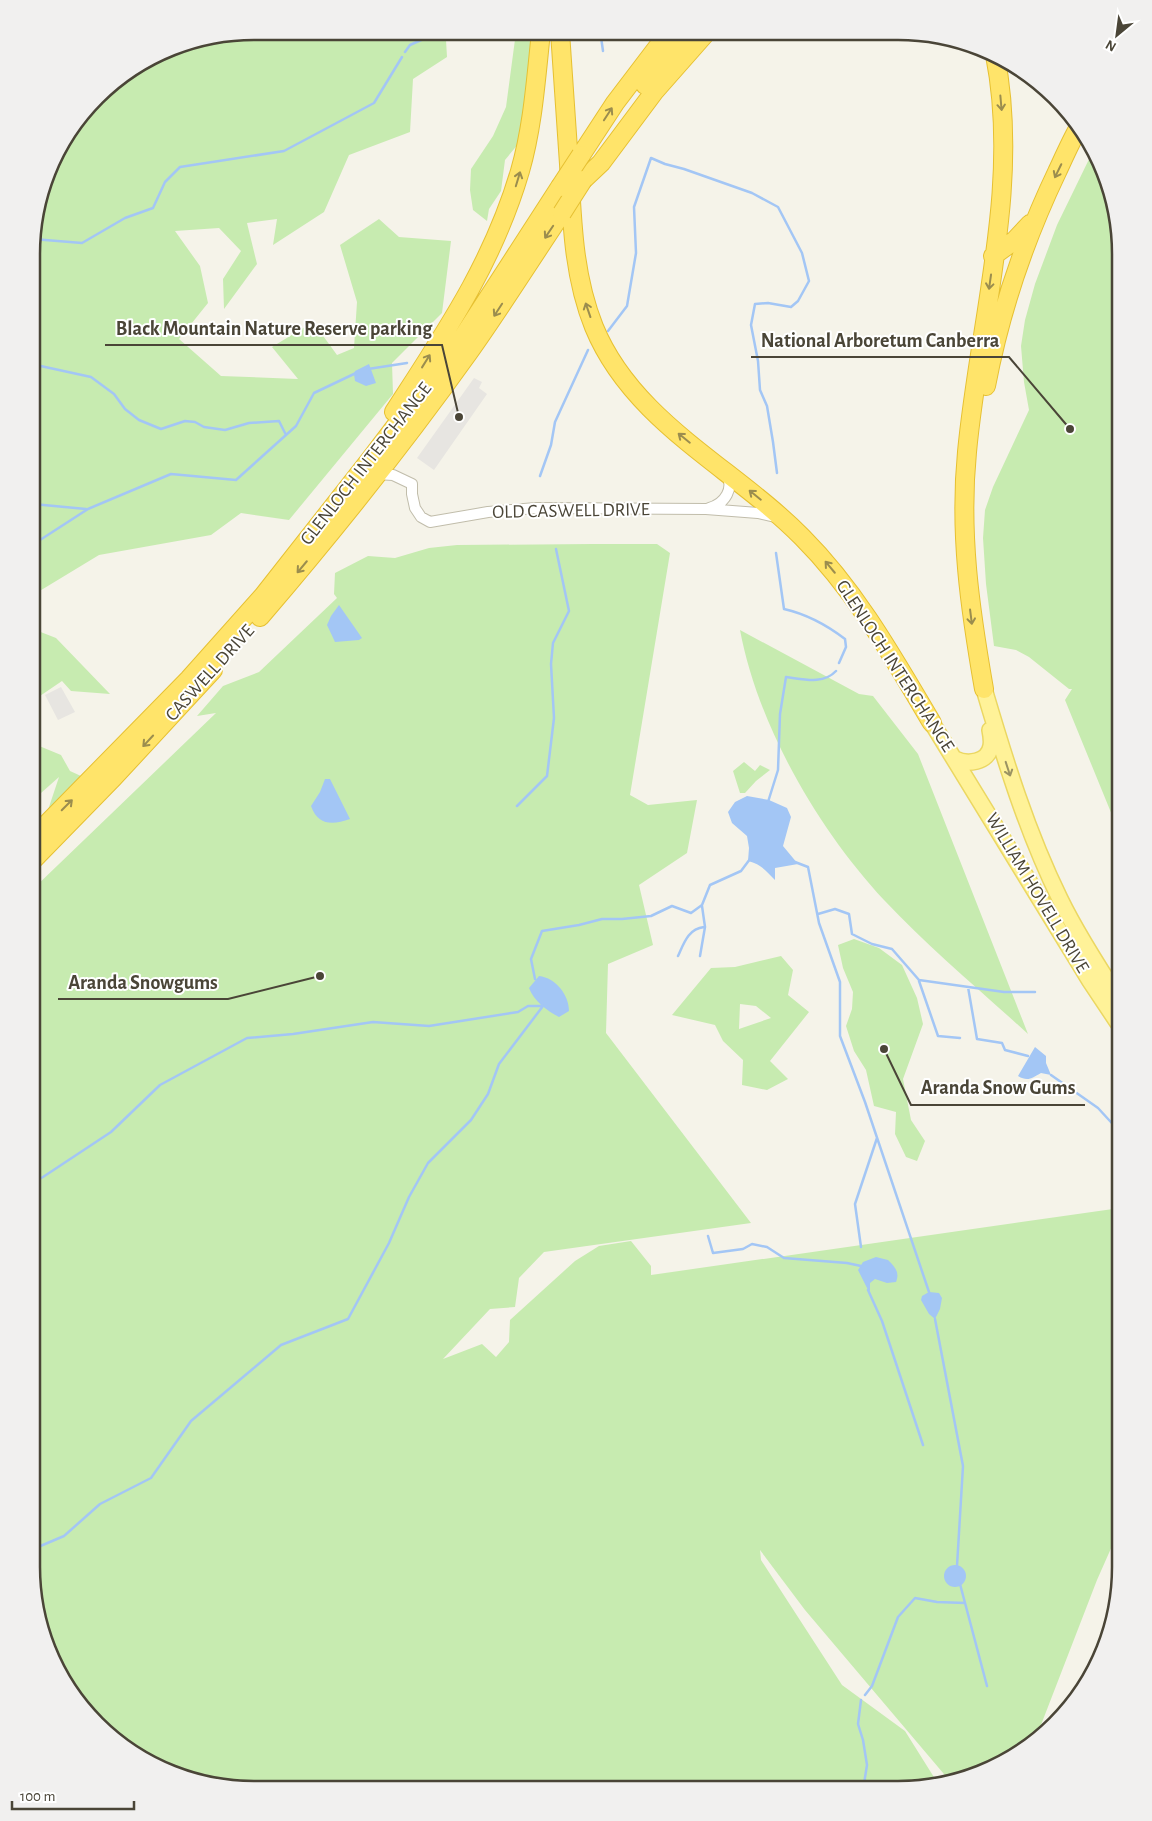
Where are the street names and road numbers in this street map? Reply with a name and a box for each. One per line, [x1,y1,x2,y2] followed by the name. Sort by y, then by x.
[297,379,435,549] street label: GLENLOCH INTERCHANGE
[492,500,650,522] street label: OLD CASWELL DRIVE
[832,577,958,755] street label: GLENLOCH INTERCHANGE
[162,621,258,725] street label: CASWELL DRIVE
[982,810,1092,976] street label: WILLIAM HOVELL DRIVE

